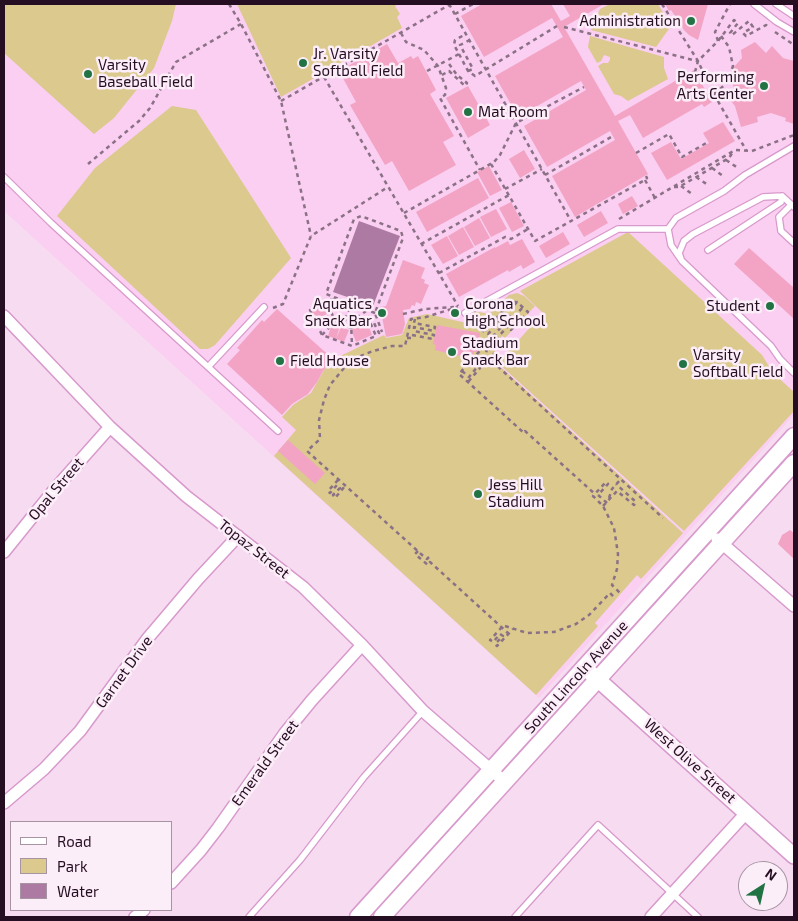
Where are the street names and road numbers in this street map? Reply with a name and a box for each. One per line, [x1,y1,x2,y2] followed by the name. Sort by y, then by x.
[25,454,87,524] street label: Opal Street
[215,516,293,582] street label: Topaz Street
[520,617,632,737] street label: South Lincoln Avenue
[92,632,156,712] street label: Garnet Drive
[640,715,740,807] street label: West Olive Street
[228,716,302,810] street label: Emerald Street

